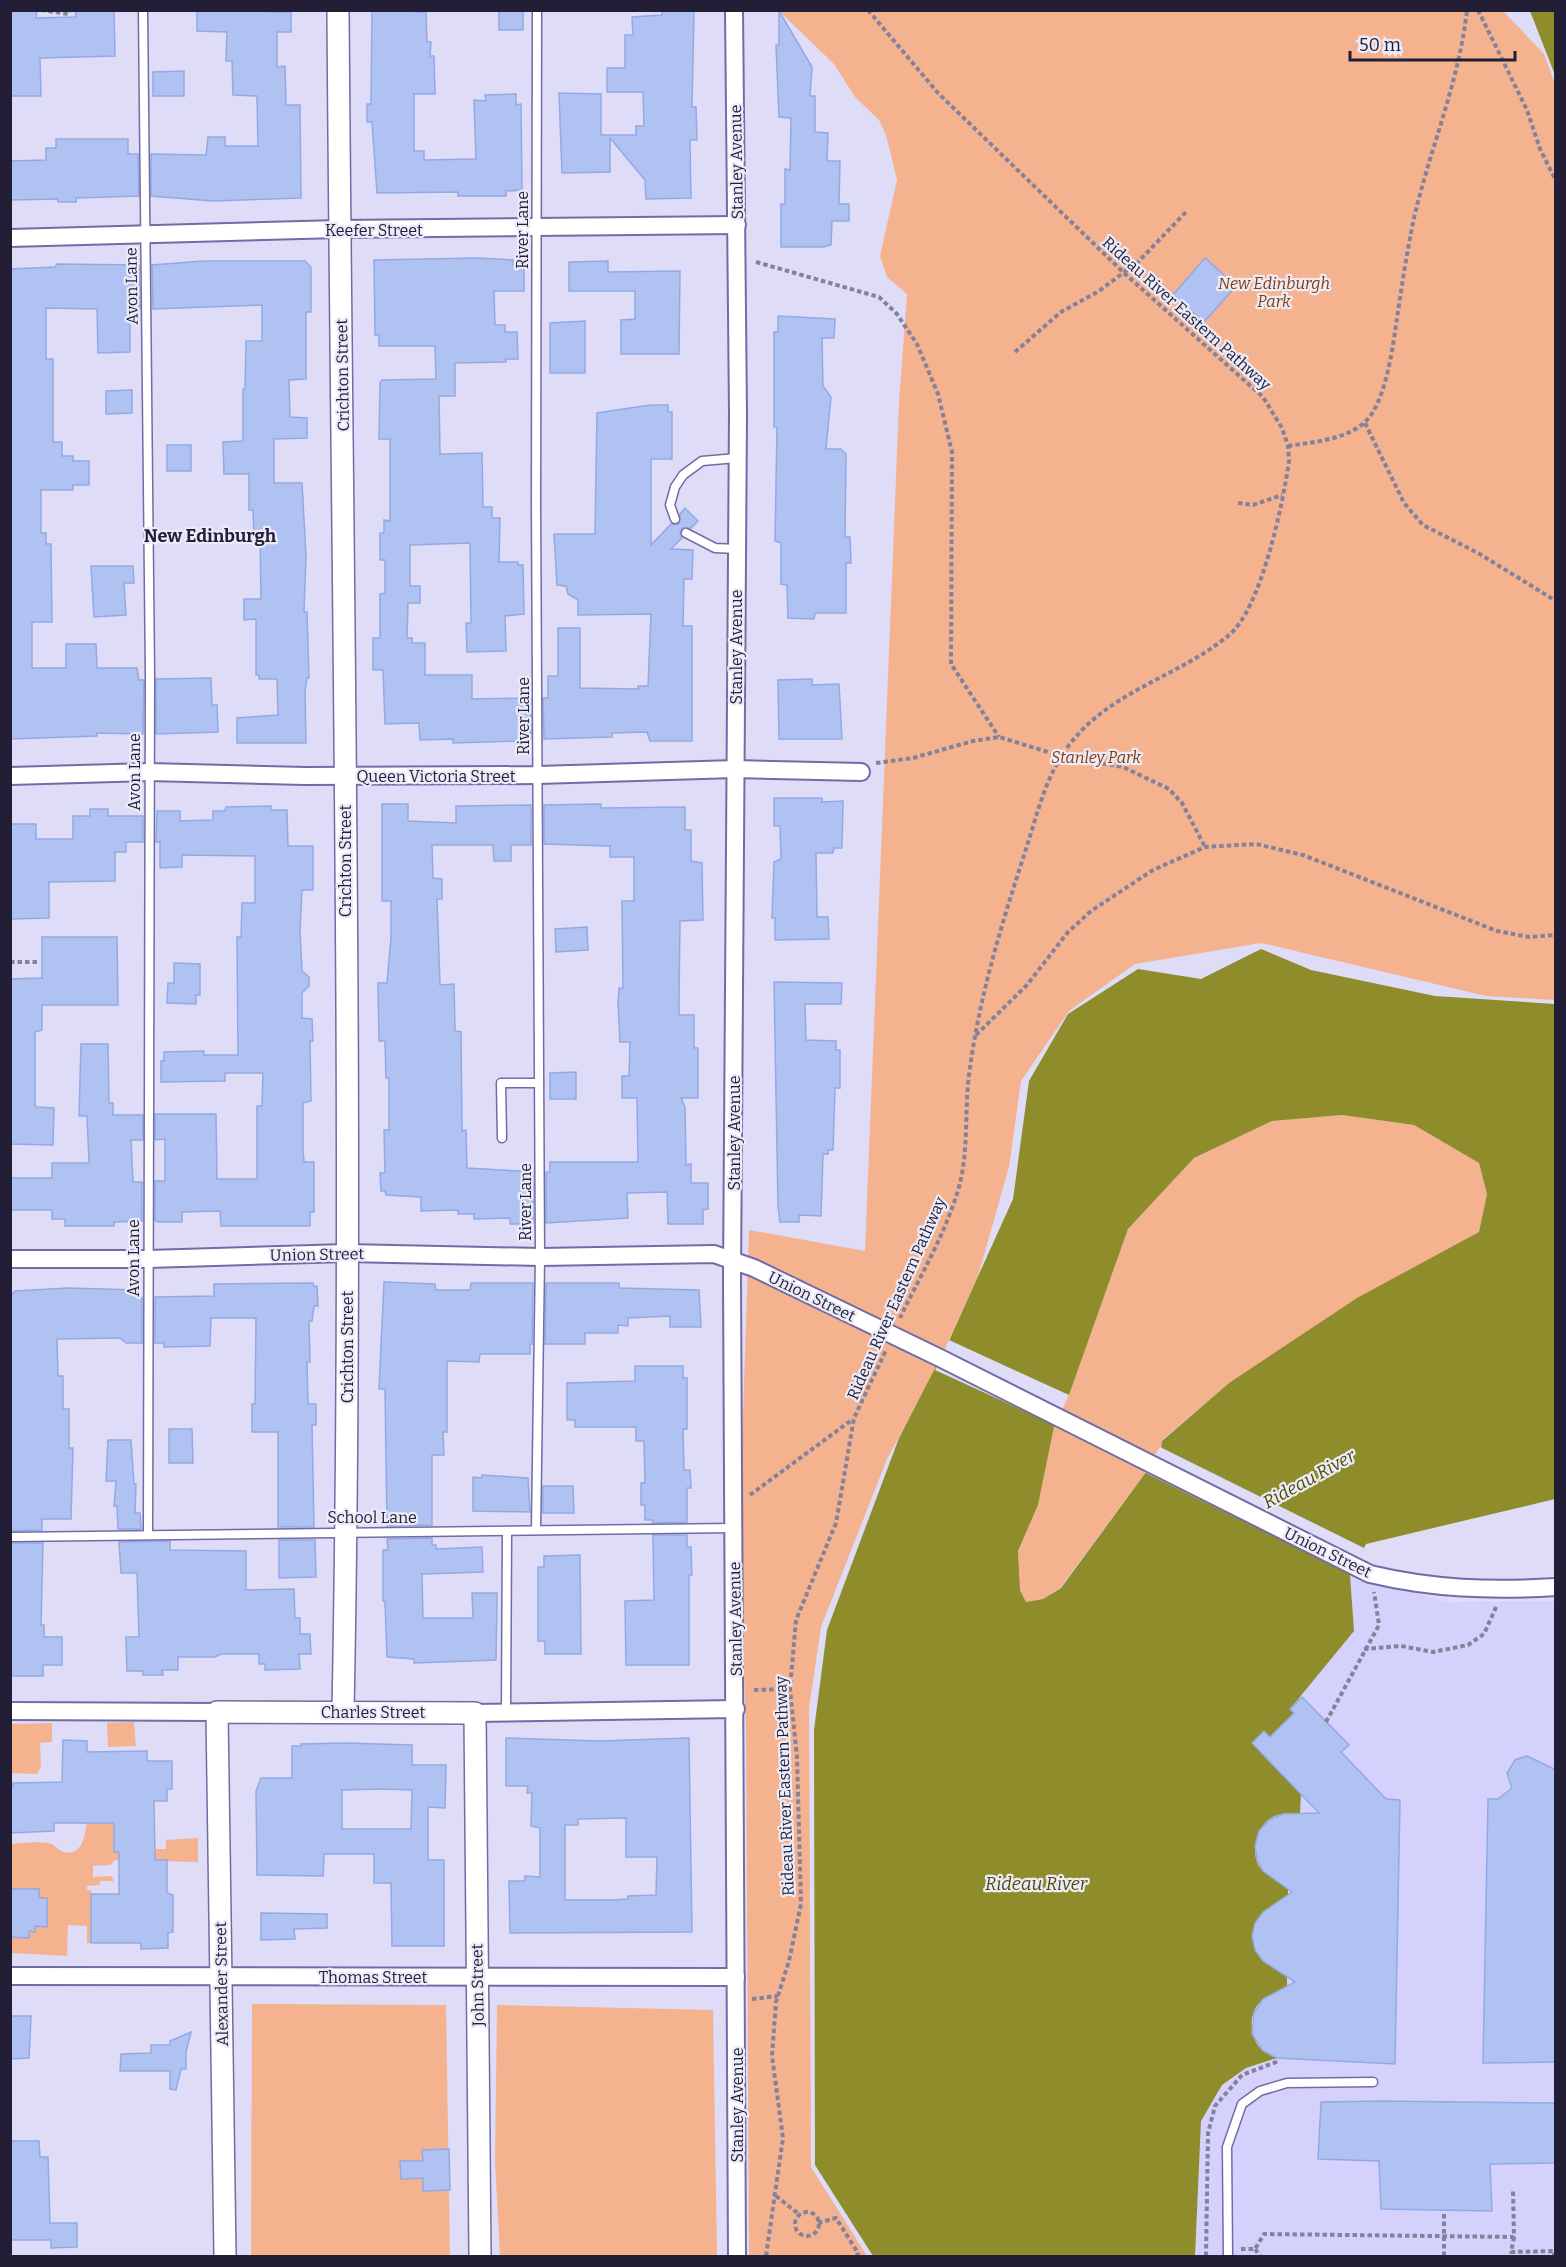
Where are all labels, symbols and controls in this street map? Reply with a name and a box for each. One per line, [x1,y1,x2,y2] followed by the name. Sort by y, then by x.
[1350,24,1515,62] scale bar
[1359,34,1401,56] text: 50 m
[726,104,747,220] street label: Stanley Avenue
[513,191,532,269] street label: River Lane
[325,221,423,240] street label: Keefer Street
[1099,233,1275,394] street label: Rideau River Eastern Pathway
[121,247,142,325] street label: Avon Lane
[1218,274,1330,311] park label: New Edinburgh Park
[332,318,353,431] street label: Crichton Street
[144,525,277,547] district label: New Edinburgh
[727,590,746,704] street label: Stanley Avenue
[514,677,533,755] street label: River Lane
[125,733,144,811] street label: Avon Lane
[1051,748,1141,767] park label: Stanley Park
[356,767,516,786] street label: Queen Victoria Street
[336,804,355,917] street label: Crichton Street
[725,1076,744,1190] street label: Stanley Avenue
[516,1163,535,1241] street label: River Lane
[843,1193,950,1403] street label: Rideau River Eastern Pathway
[124,1219,143,1297] street label: Avon Lane
[270,1244,365,1265] street label: Union Street
[765,1267,859,1326] street label: Union Street
[338,1290,357,1403] street label: Crichton Street
[1259,1444,1360,1513] water label: Rideau River
[327,1508,417,1527] street label: School Lane
[1281,1523,1375,1582] street label: Union Street
[725,1561,746,1677] street label: Stanley Avenue
[771,1675,798,1896] street label: Rideau River Eastern Pathway
[321,1703,426,1722] street label: Charles Street
[985,1873,1088,1895] water label: Rideau River
[211,1921,232,2047] street label: Alexander Street
[467,1943,488,2028] street label: John Street
[319,1968,427,1987] street label: Thomas Street
[728,2048,747,2162] street label: Stanley Avenue

